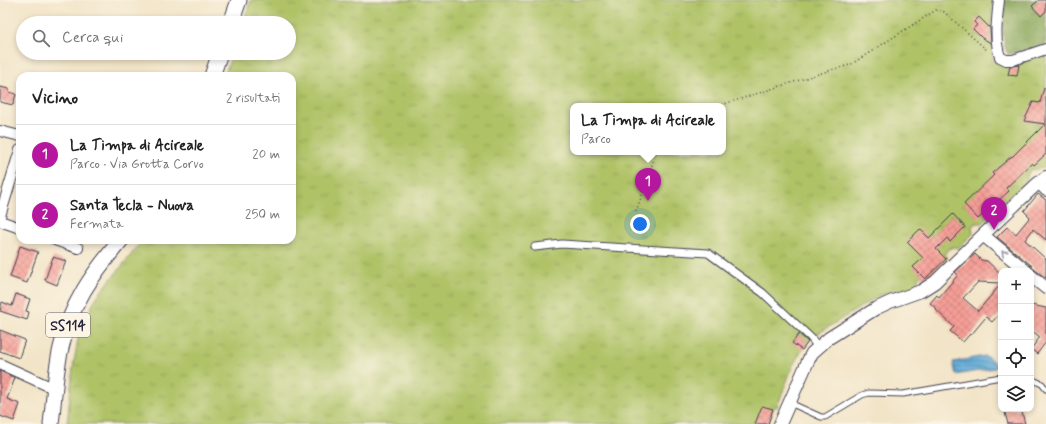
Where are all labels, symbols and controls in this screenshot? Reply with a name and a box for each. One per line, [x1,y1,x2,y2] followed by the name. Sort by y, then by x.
[16,16,296,60] search box
[30,27,52,49] icon: search
[62,28,123,48] text: Cerca qui
[32,87,78,109] text: Vicino
[226,90,280,107] text: 2 risultati
[570,103,726,155] popup
[581,111,715,131] text: La Timpa di Acireale
[581,131,611,148] text: Parco
[70,136,204,156] text: La Timpa di Acireale
[42,146,48,163] text: 1
[252,146,280,163] text: 20 m
[70,156,204,173] text: Parco · Via Grotta Corvo
[635,168,661,201] pin: 1
[70,196,194,216] text: Santa Tecla - Nuova
[981,197,1007,230] pin: 2
[42,206,48,223] text: 2
[245,206,280,223] text: 250 m
[630,214,650,234] your location
[70,216,124,233] text: Fermata
[1002,250,1009,257] one-way arrow
[998,268,1034,412] map controls
[998,268,1034,304] button: +
[998,304,1034,340] button: −
[46,313,90,337] road number: SS114
[998,340,1034,376] button: locate
[998,376,1034,412] button: layers

